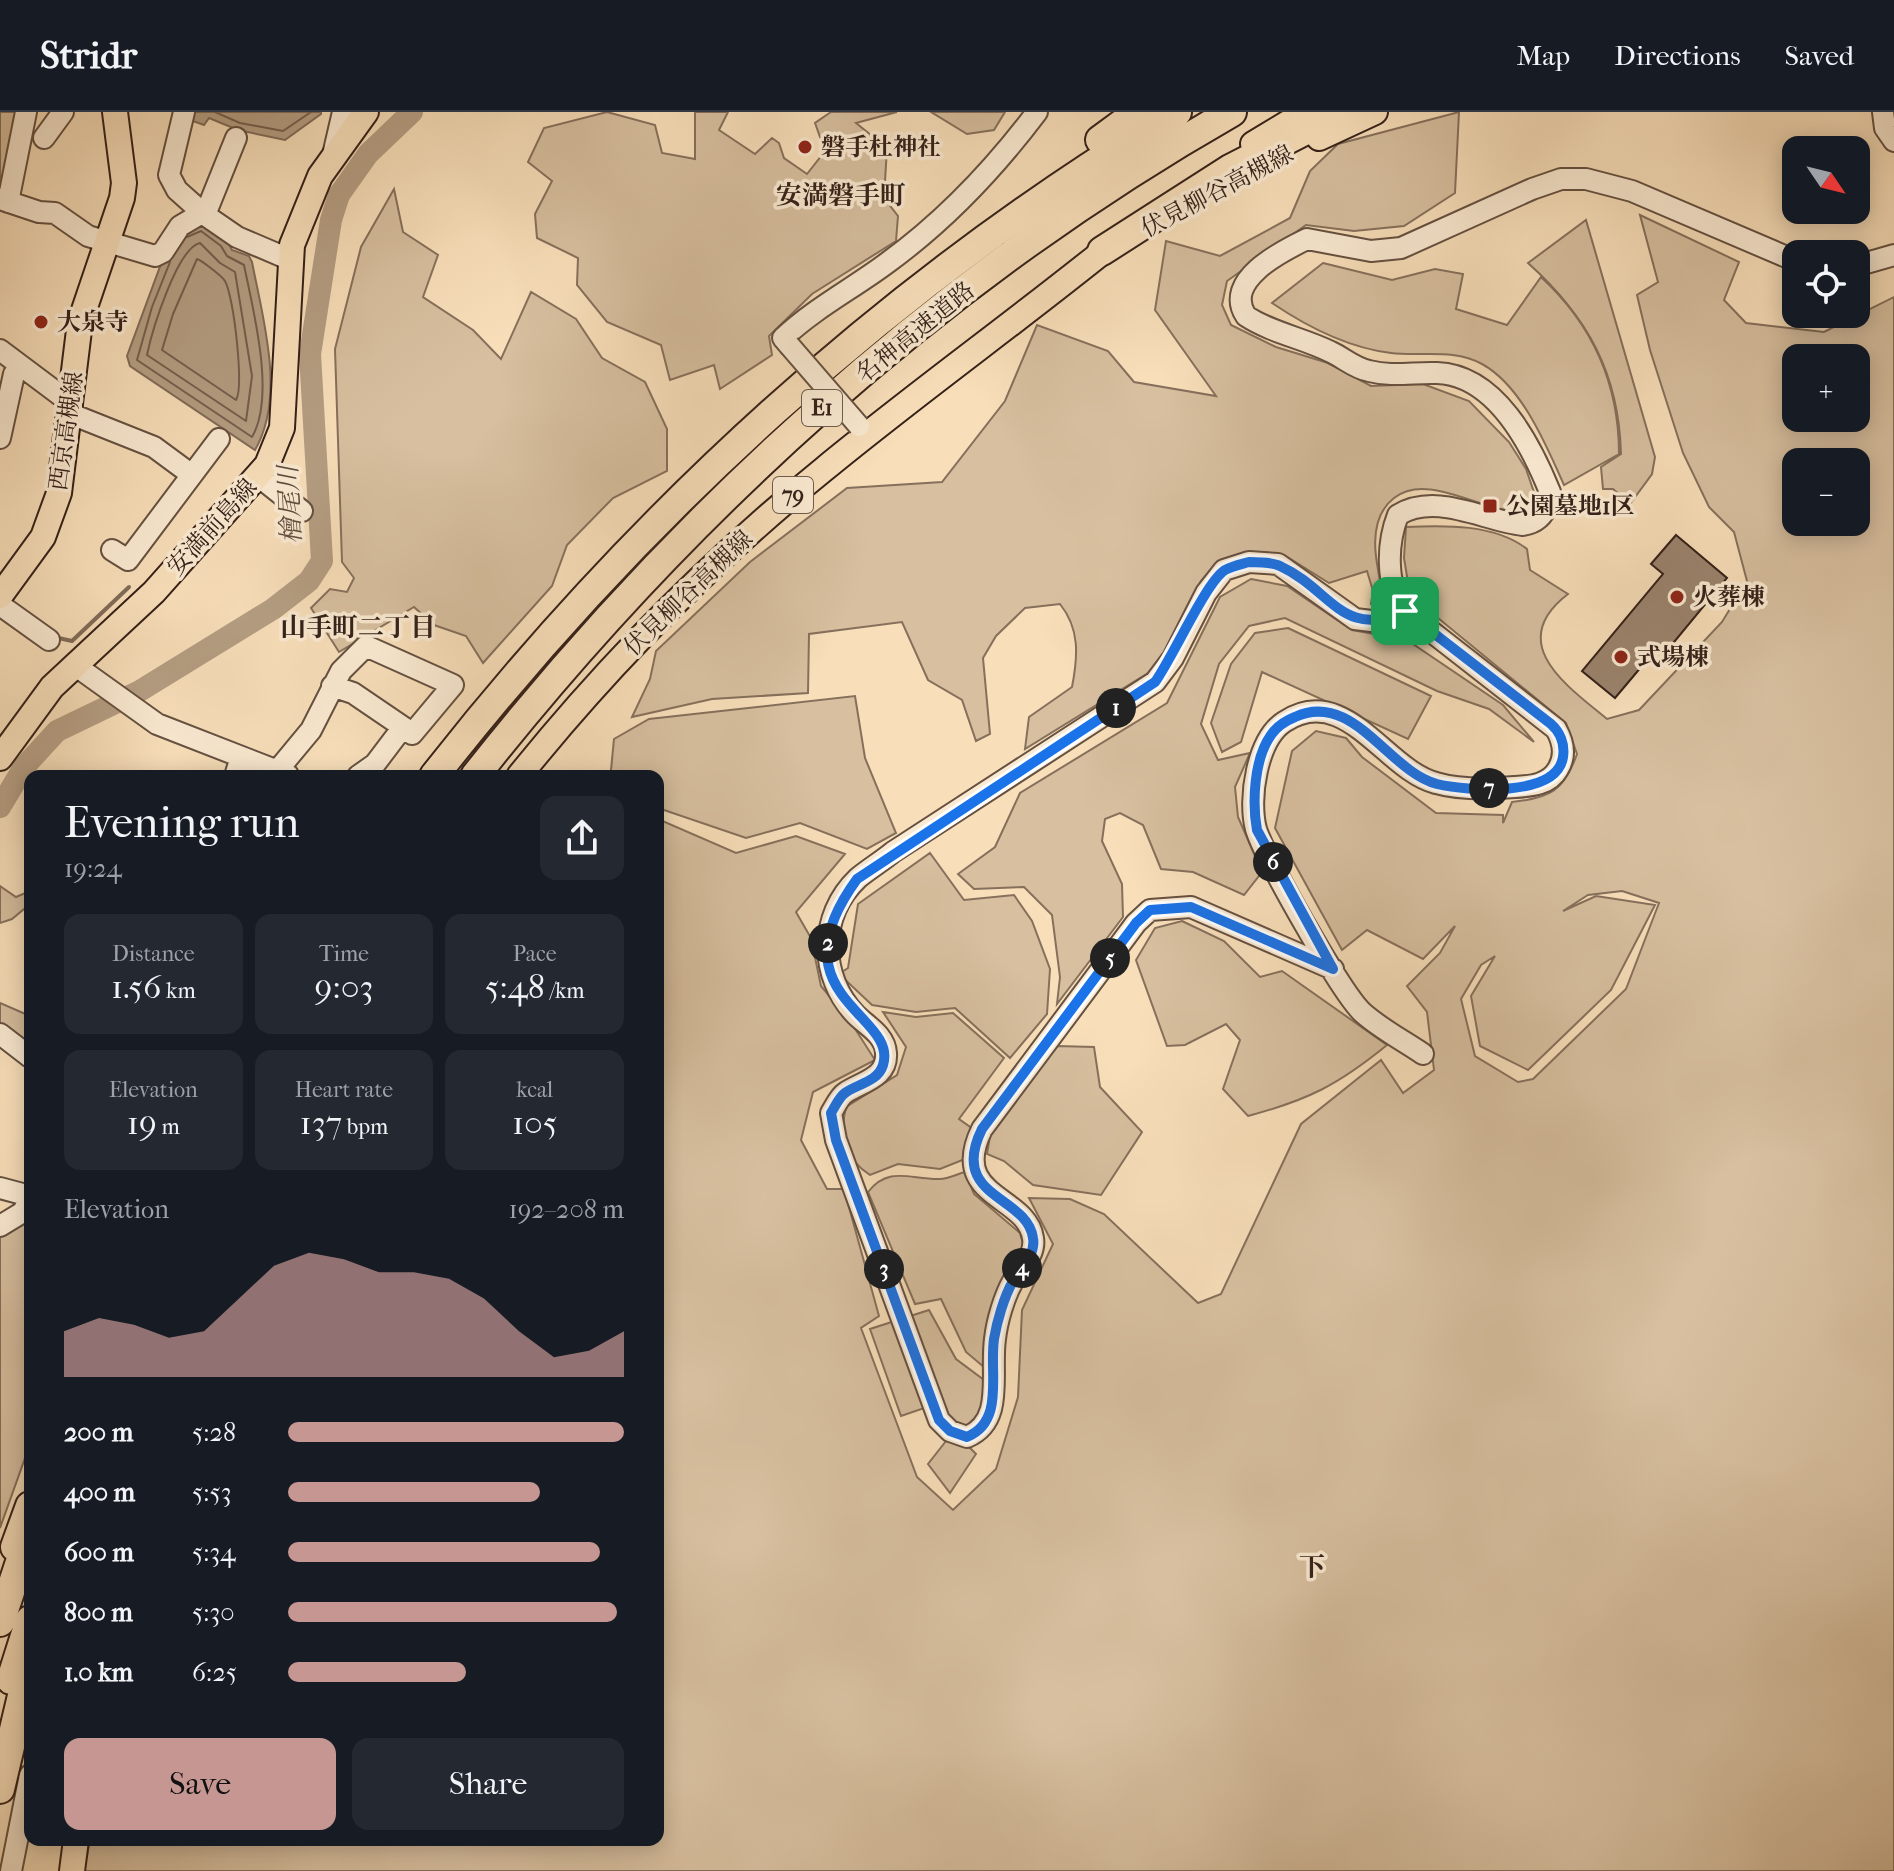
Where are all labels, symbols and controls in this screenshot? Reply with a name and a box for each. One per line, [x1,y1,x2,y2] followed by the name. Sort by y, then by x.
[40,33,137,78] text: Stridr
[1517,39,1570,72] text: Map
[1614,39,1741,72] text: Directions
[1785,39,1854,72] text: Saved
[821,133,941,161] place label: 磐手杜神社
[1782,136,1870,224] north arrow
[1782,136,1870,536] map controls
[796,138,814,156] marker: 磐手杜神社
[1136,139,1298,243] street label: 伏見柳谷高槻線
[776,180,906,211] district label: 安満磐手町
[1782,240,1870,328] button: locate
[850,276,980,388] street label: 名神高速道路
[57,308,129,336] place label: 大泉寺
[32,313,50,331] marker: 大泉寺
[1782,344,1870,432] button: +
[44,370,88,492] street label: 西京高槻線
[802,390,842,426] road number: E1
[1782,448,1870,536] button: −
[272,462,308,545] water label: 檜尾川
[161,473,263,581] street label: 安満前島線
[773,477,813,513] road number: 79
[1506,492,1635,520] place label: 公園墓地1区
[1481,497,1499,515] marker: 公園墓地1区
[618,525,758,661] street label: 伏見柳谷高槻線
[1371,577,1439,645] pin
[1693,583,1765,611] place label: 火葬棟
[1668,588,1686,606] marker: 火葬棟
[1383,589,1427,633] icon: arrive
[280,612,436,643] district label: 山手町二丁目
[1637,643,1709,671] place label: 式場棟
[1612,648,1630,666] marker: 式場棟
[1096,688,1136,728] pin: 1
[1112,695,1120,721] text: 1
[1469,768,1509,808] pin: 7
[1484,775,1494,801] text: 7
[540,796,624,880] button: share
[64,797,299,848] text: Evening run
[1253,842,1293,882] pin: 6
[1267,849,1279,875] text: 6
[64,853,122,884] text: 19:24
[808,923,848,963] pin: 2
[822,930,834,956] text: 2
[1090,938,1130,978] pin: 5
[112,941,195,967] text: Distance
[319,941,369,967] text: Time
[513,941,557,967] text: Pace
[1105,945,1115,971] text: 5
[111,967,161,1007] text: 1.56
[315,967,373,1007] text: 9:03
[485,967,545,1007] text: 5:48
[161,978,196,1004] text: km
[545,978,585,1004] text: /km
[109,1077,198,1103] text: Elevation
[295,1077,393,1103] text: Heart rate
[516,1077,553,1103] text: kcal
[127,1103,157,1143] text: 19
[300,1103,342,1143] text: 137
[512,1103,557,1143] text: 105
[157,1114,180,1140] text: m
[342,1114,388,1140] text: bpm
[64,1194,169,1225] text: Elevation
[508,1194,624,1225] text: 192–208 m
[1002,1248,1042,1288] pin: 4
[864,1249,904,1289] pin: 3
[1016,1255,1029,1281] text: 4
[879,1256,889,1282] text: 3
[64,1417,133,1448] text: 200 m
[192,1417,236,1448] text: 5:28
[64,1477,135,1508] text: 400 m
[192,1477,231,1508] text: 5:53
[64,1537,134,1568] text: 600 m
[192,1537,236,1568] text: 5:34
[1299,1552,1325,1583] district label: 下
[64,1597,133,1628] text: 800 m
[192,1597,235,1628] text: 5:30
[64,1657,133,1688] text: 1.0 km
[192,1657,237,1688] text: 6:25
[64,1738,336,1830] button: Save
[352,1738,624,1830] button: Share

